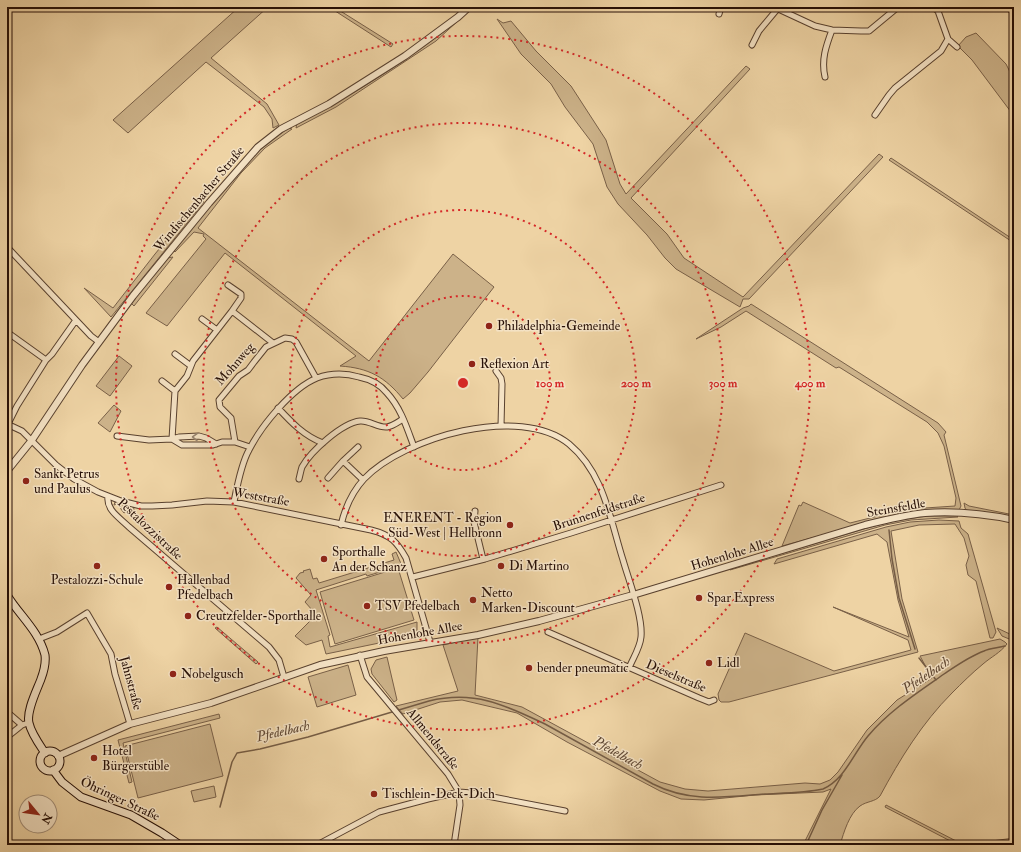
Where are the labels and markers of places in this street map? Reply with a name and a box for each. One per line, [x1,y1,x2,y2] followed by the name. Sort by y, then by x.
[497,318,621,335] place label: Philadelphia-Gemeinde
[484,321,494,331] marker: Philadelphia-Gemeinde
[480,356,549,372] place label: Reflexion Art
[467,359,477,369] marker: Reflexion Art
[456,376,470,390] centre of rings
[34,466,100,497] place label: Sankt Petrus und Paulus
[21,476,31,486] marker: Sankt Petrus und Paulus
[383,510,502,541] place label: ENERENT - Region Süd-West | Hellbronn
[505,520,515,530] marker: ENERENT - Region Süd-West | Hellbronn
[331,544,407,575] place label: Sporthalle An der Schanz
[319,554,329,564] marker: Sporthalle An der Schanz
[509,558,569,574] place label: Di Martino
[92,561,102,571] marker: Pestalozzi-Schule
[496,561,506,571] marker: Di Martino
[51,572,144,588] place label: Pestalozzi-Schule
[177,572,233,603] place label: Hallenbad Pfedelbach
[164,582,174,592] marker: Hallenbad Pfedelbach
[481,585,575,616] place label: Netto Marken-Discount
[707,590,775,607] place label: Spar Express
[694,593,704,603] marker: Spar Express
[468,595,478,605] marker: Netto Marken-Discount
[375,598,460,614] place label: TSV Pfedelbach
[362,601,372,611] marker: TSV Pfedelbach
[196,608,322,625] place label: Creutzfelder-Sporthalle
[183,611,193,621] marker: Creutzfelder-Sporthalle
[717,655,740,671] place label: Lidl
[704,658,714,668] marker: Lidl
[537,660,629,677] place label: bender pneumatic
[524,663,534,673] marker: bender pneumatic
[181,666,244,682] place label: Nobelgusch
[168,669,178,679] marker: Nobelgusch
[102,743,170,774] place label: Hotel Bürgerstüble
[89,753,99,763] marker: Hotel Bürgerstüble
[382,786,495,802] place label: Tischlein-Deck-Dich
[369,789,379,799] marker: Tischlein-Deck-Dich

